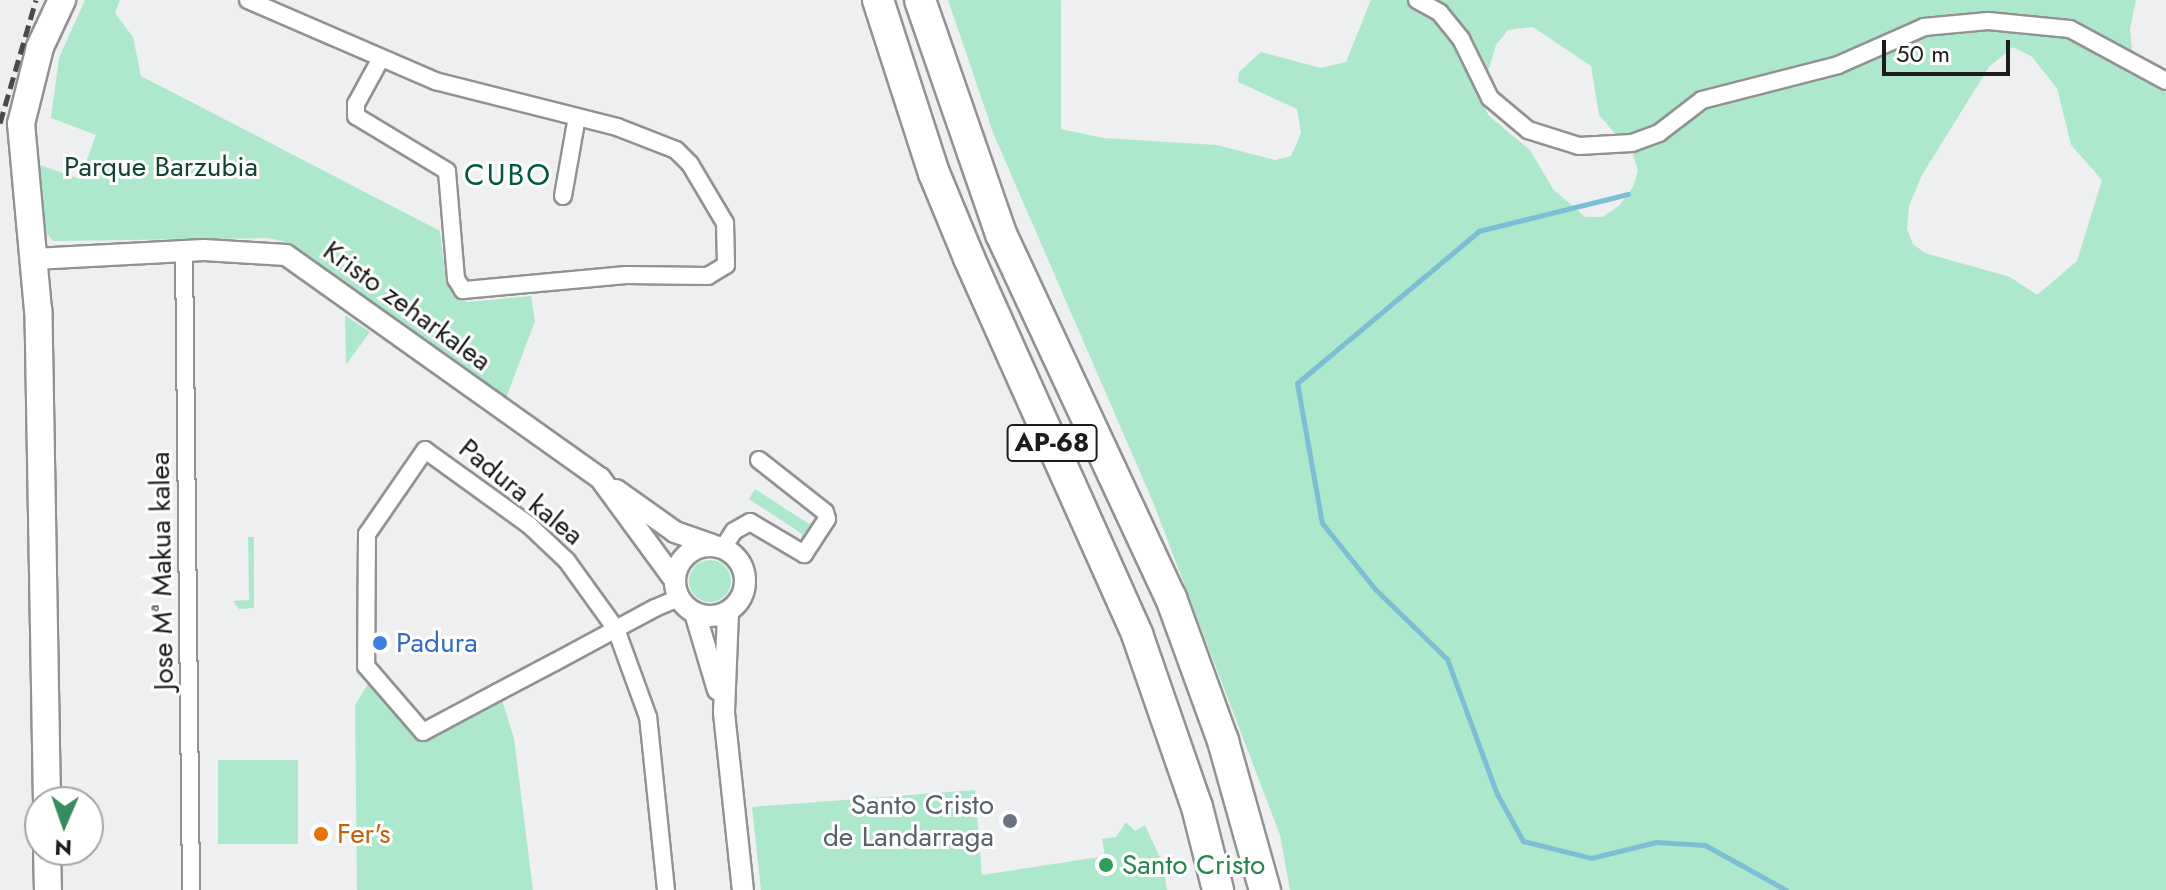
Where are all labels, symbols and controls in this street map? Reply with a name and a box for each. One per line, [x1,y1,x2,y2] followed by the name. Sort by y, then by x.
[1886,24,2014,74] scale bar
[1896,36,1950,71] text: 50 m
[64,150,258,184] park label: Parque Barzubia
[464,157,552,193] district label: CUBO
[317,234,497,378] street label: Kristo zeharkalea
[1006,421,1098,465] road number: AP-68
[452,432,590,552] street label: Padura kalea
[143,451,181,691] street label: Jose Mª Makua kalea
[396,626,478,660] place label: Padura
[371,634,389,652] marker: Padura
[24,786,104,866] north arrow
[823,788,994,854] place label: Santo Cristo de Landarraga
[1001,812,1019,830] marker: Santo Cristo de Landarraga
[337,817,391,851] place label: Fer's
[312,825,330,843] marker: Fer's
[54,832,73,864] text: N
[1122,848,1265,882] place label: Santo Cristo
[1097,856,1115,874] marker: Santo Cristo

